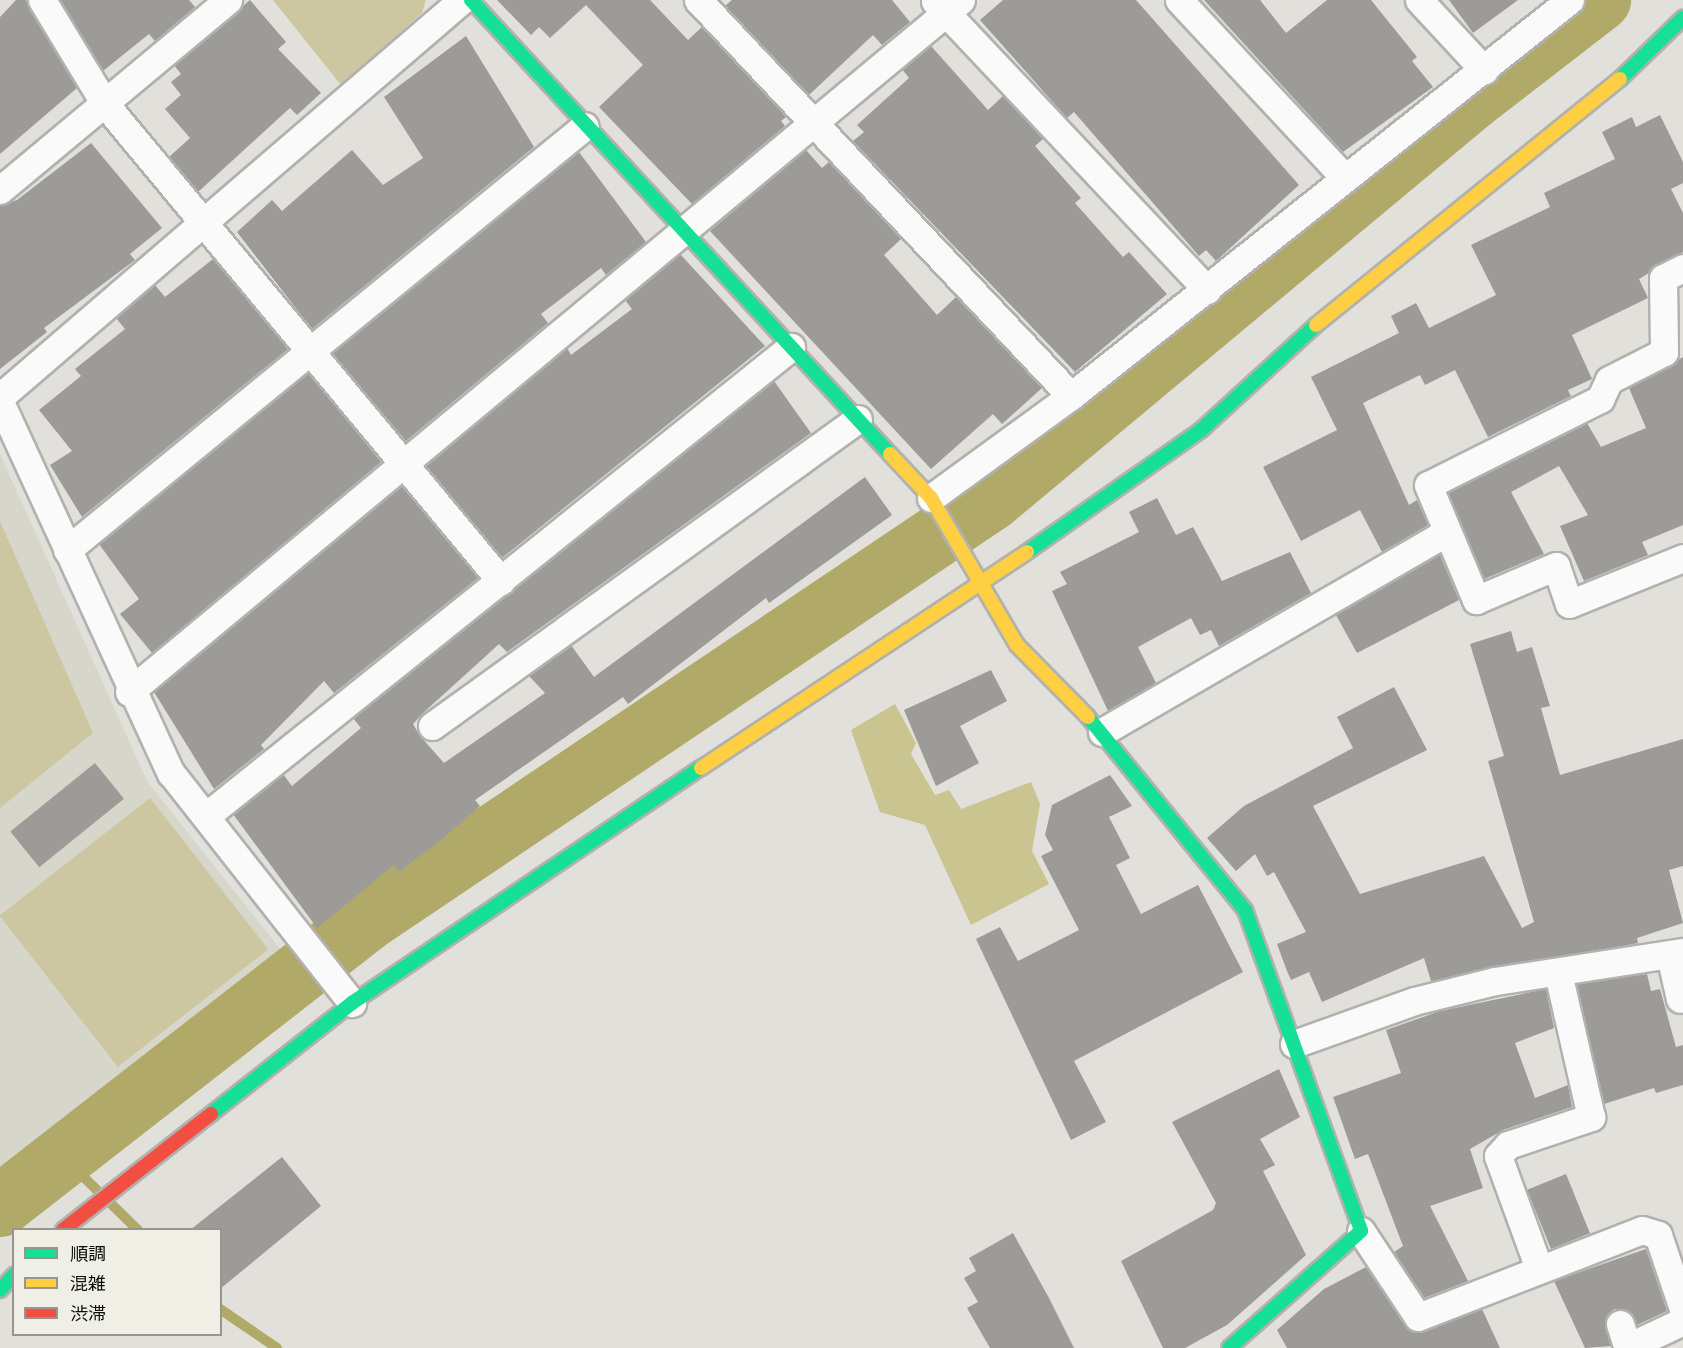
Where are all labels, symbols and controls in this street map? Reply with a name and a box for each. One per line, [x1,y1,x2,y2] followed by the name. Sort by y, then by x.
[12,1228,222,1336] legend
[70,1244,106,1267] text: 順調
[70,1274,106,1297] text: 混雑
[70,1304,106,1327] text: 渋滞

